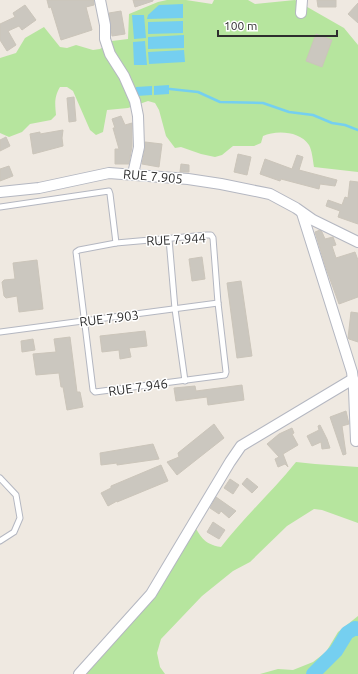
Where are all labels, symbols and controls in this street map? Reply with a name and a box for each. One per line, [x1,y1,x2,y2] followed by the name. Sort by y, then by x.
[218,12,337,38] scale bar
[224,19,257,32] text: 100 m
[123,166,183,186] street label: RUE 7.905
[146,230,206,248] street label: RUE 7.944
[78,307,140,329] street label: RUE 7.903
[107,376,169,398] street label: RUE 7.946

